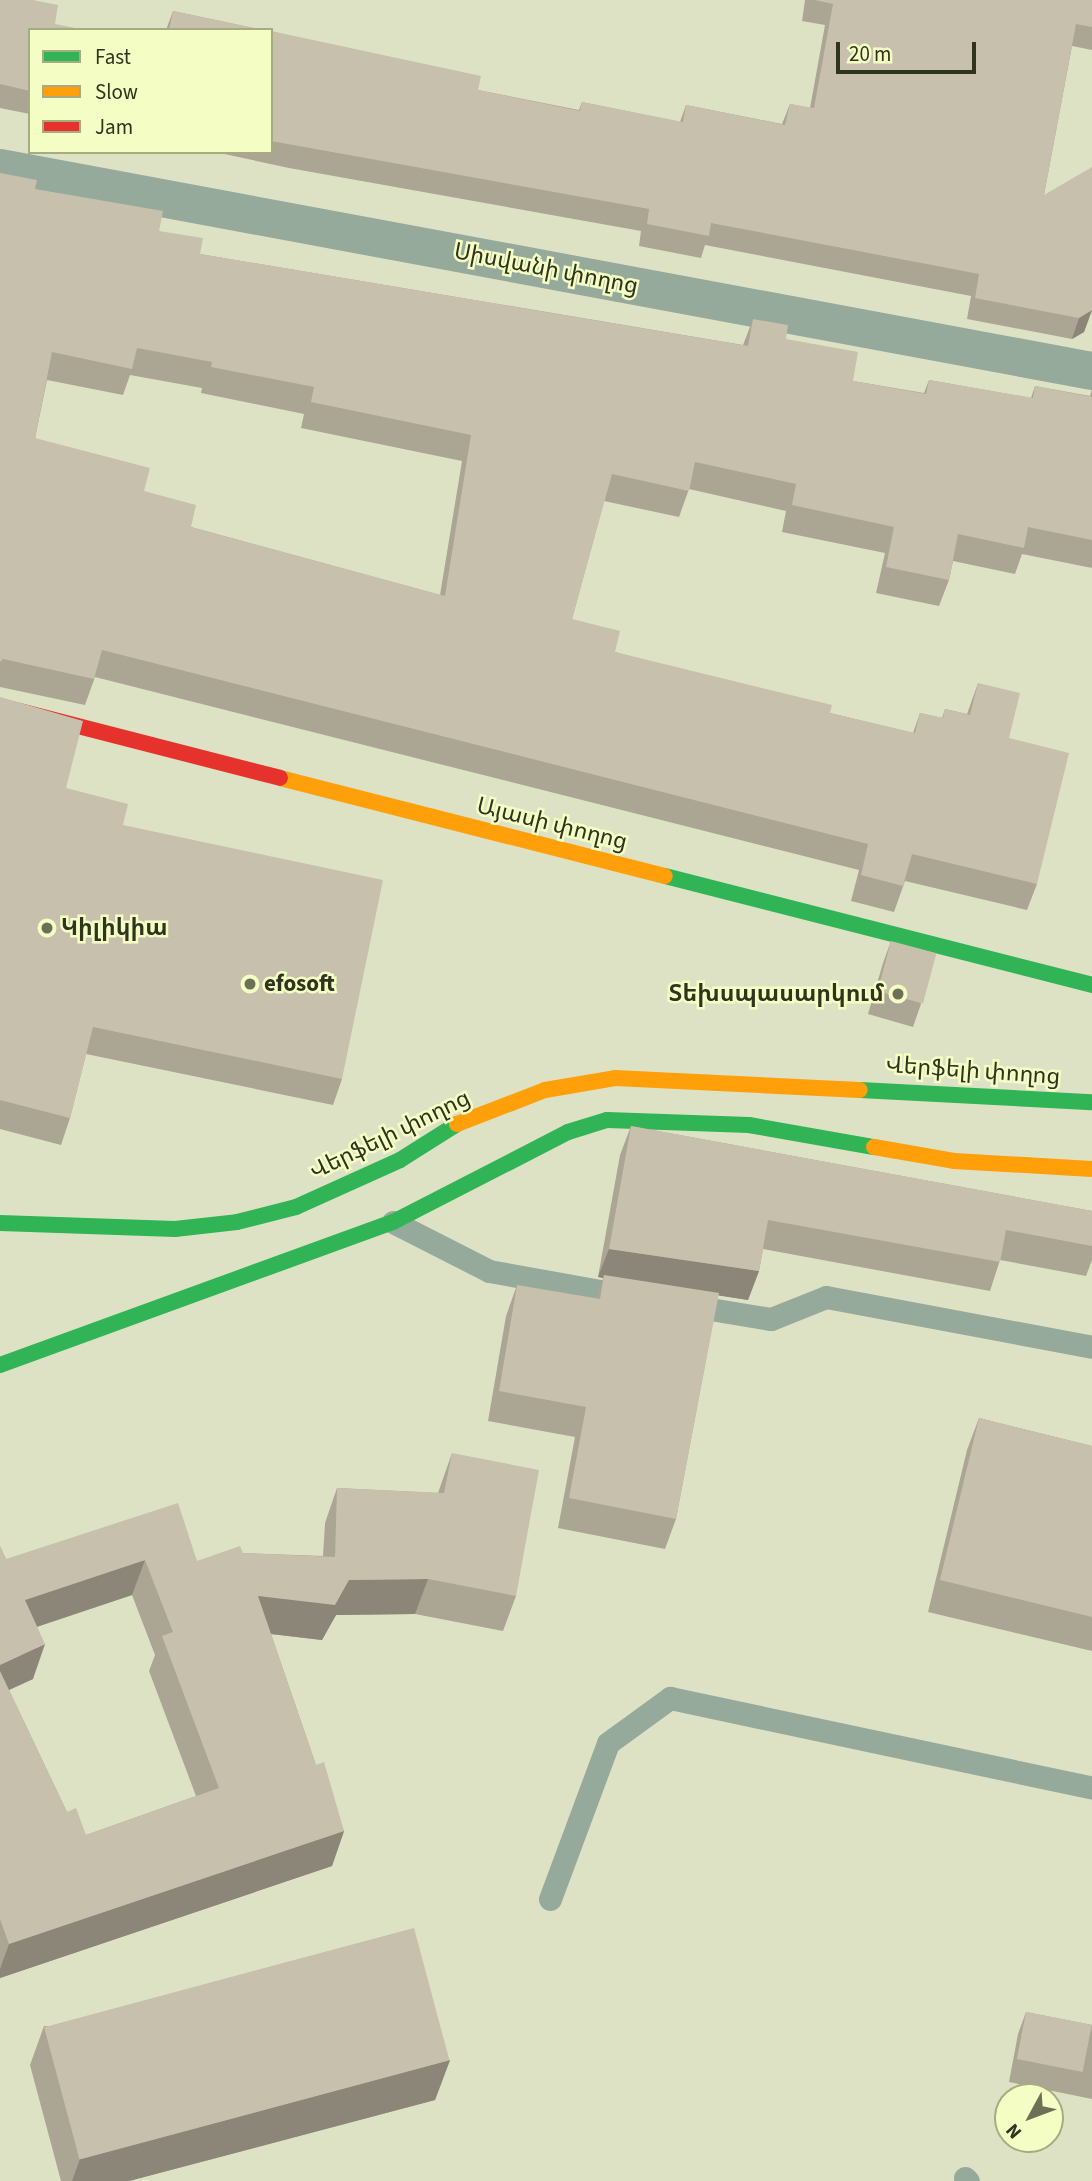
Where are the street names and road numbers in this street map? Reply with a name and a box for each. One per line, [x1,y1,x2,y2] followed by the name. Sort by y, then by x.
[452,238,640,300] street label: Սիսվանի փողոց
[474,792,630,856] street label: Այասի փողոց
[885,1051,1061,1091] street label: Վերֆելի փողոց
[305,1084,475,1186] street label: Վերֆելի փողոց

